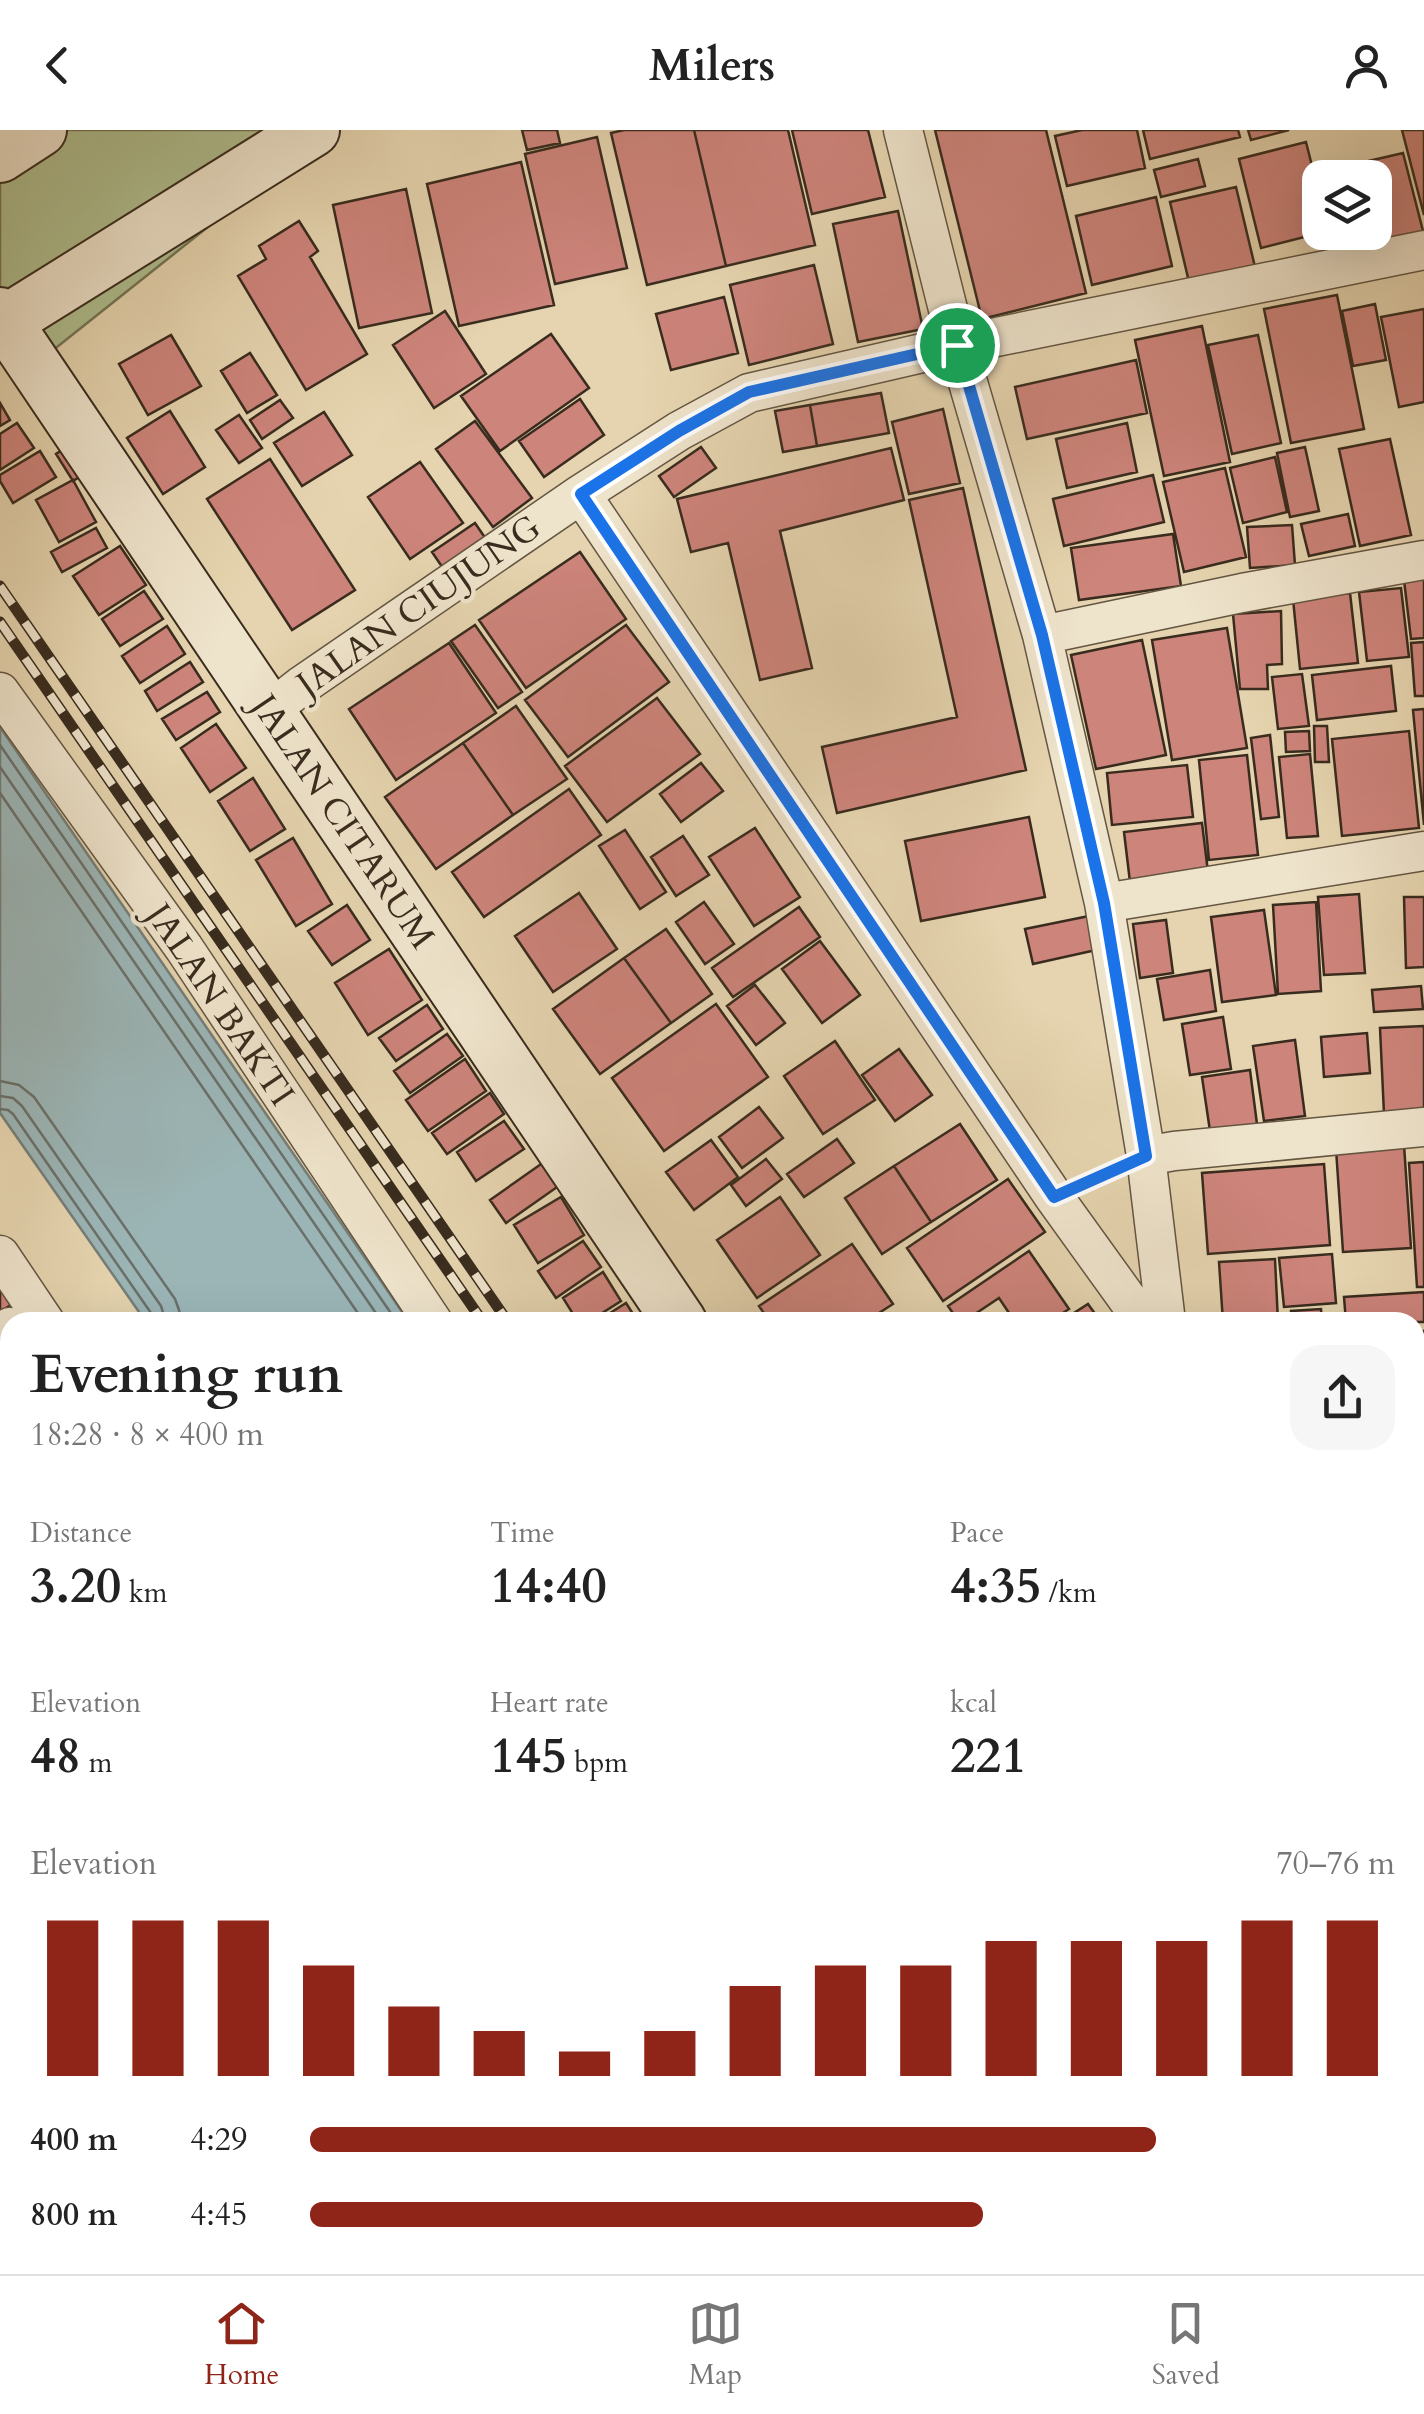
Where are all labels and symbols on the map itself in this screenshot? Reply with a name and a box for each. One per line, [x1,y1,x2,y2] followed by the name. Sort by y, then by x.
[915,303,1000,388] pin
[283,504,550,711] street label: JALAN CIUJUNG
[237,681,446,959] street label: JALAN CITARUM
[132,890,305,1116] street label: JALAN BAKTI

